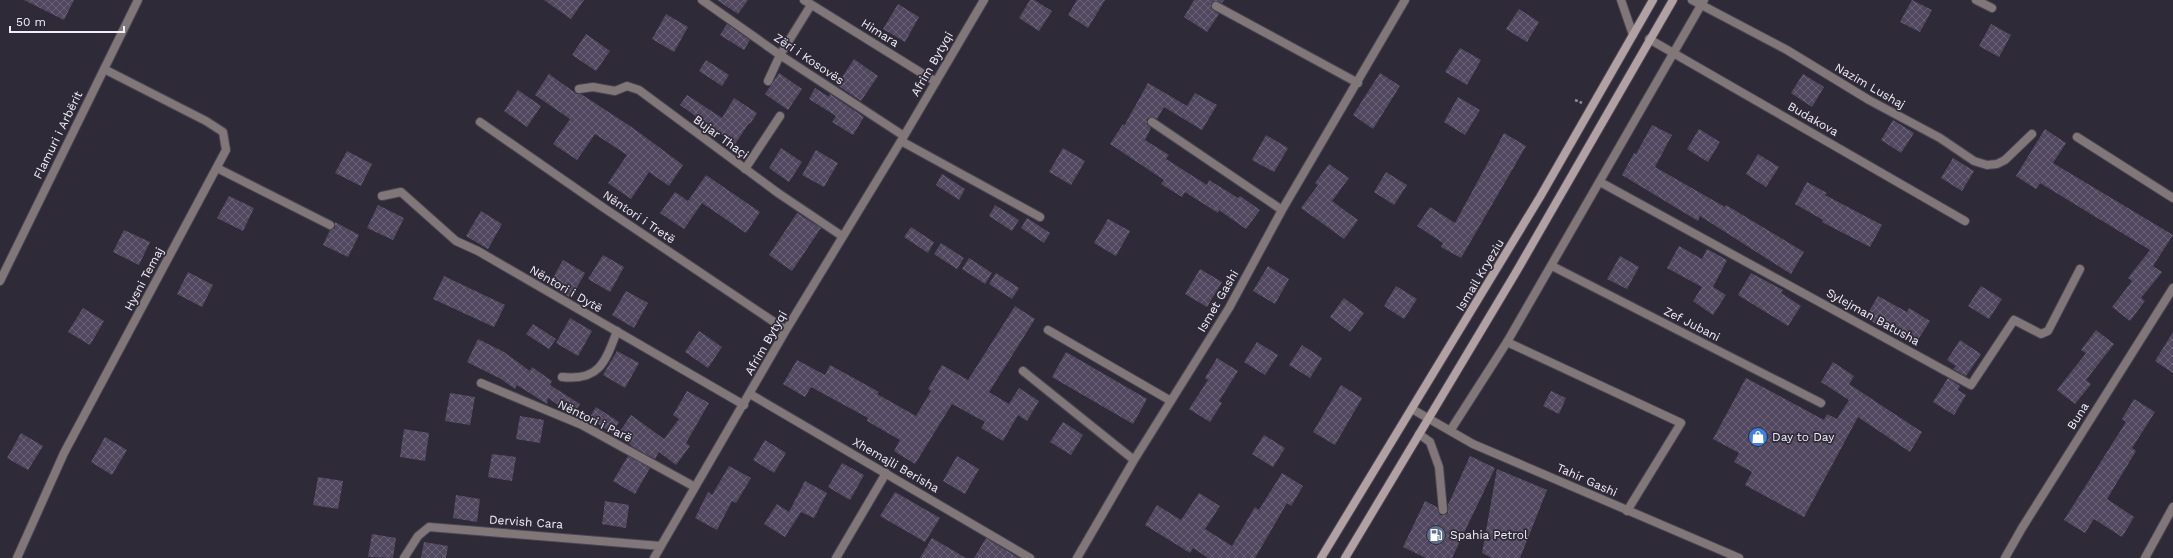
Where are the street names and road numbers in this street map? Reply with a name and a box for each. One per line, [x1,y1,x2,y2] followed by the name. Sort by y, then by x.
[859,16,902,50] street label: Himara
[908,29,956,99] street label: Afrim Bytyqi
[771,30,847,88] street label: Zëri i Kosovës
[1832,60,1908,112] street label: Nazim Lushaj
[31,89,85,181] street label: Flamuri i Arbërit
[1785,99,1841,139] street label: Budakova
[691,112,751,162] street label: Bujar Thaçi
[600,188,678,246] street label: Nëntori i Tretë
[1453,236,1507,314] street label: Ismail Kryeziu
[121,245,167,313] street label: Hysni Temaj
[527,263,605,315] street label: Nëntori i Dytë
[1195,267,1241,335] street label: Ismet Gashi
[1824,286,1922,349] street label: Sylejman Batusha
[1662,304,1722,344] street label: Zef Jubani
[742,308,790,378] street label: Afrim Bytyqi
[556,397,634,445] street label: Nëntori i Parë
[2064,400,2092,432] street label: Buna
[850,435,942,495] street label: Xhemajli Berisha
[1555,460,1619,500] street label: Tahir Gashi
[488,512,564,532] street label: Dervish Cara

